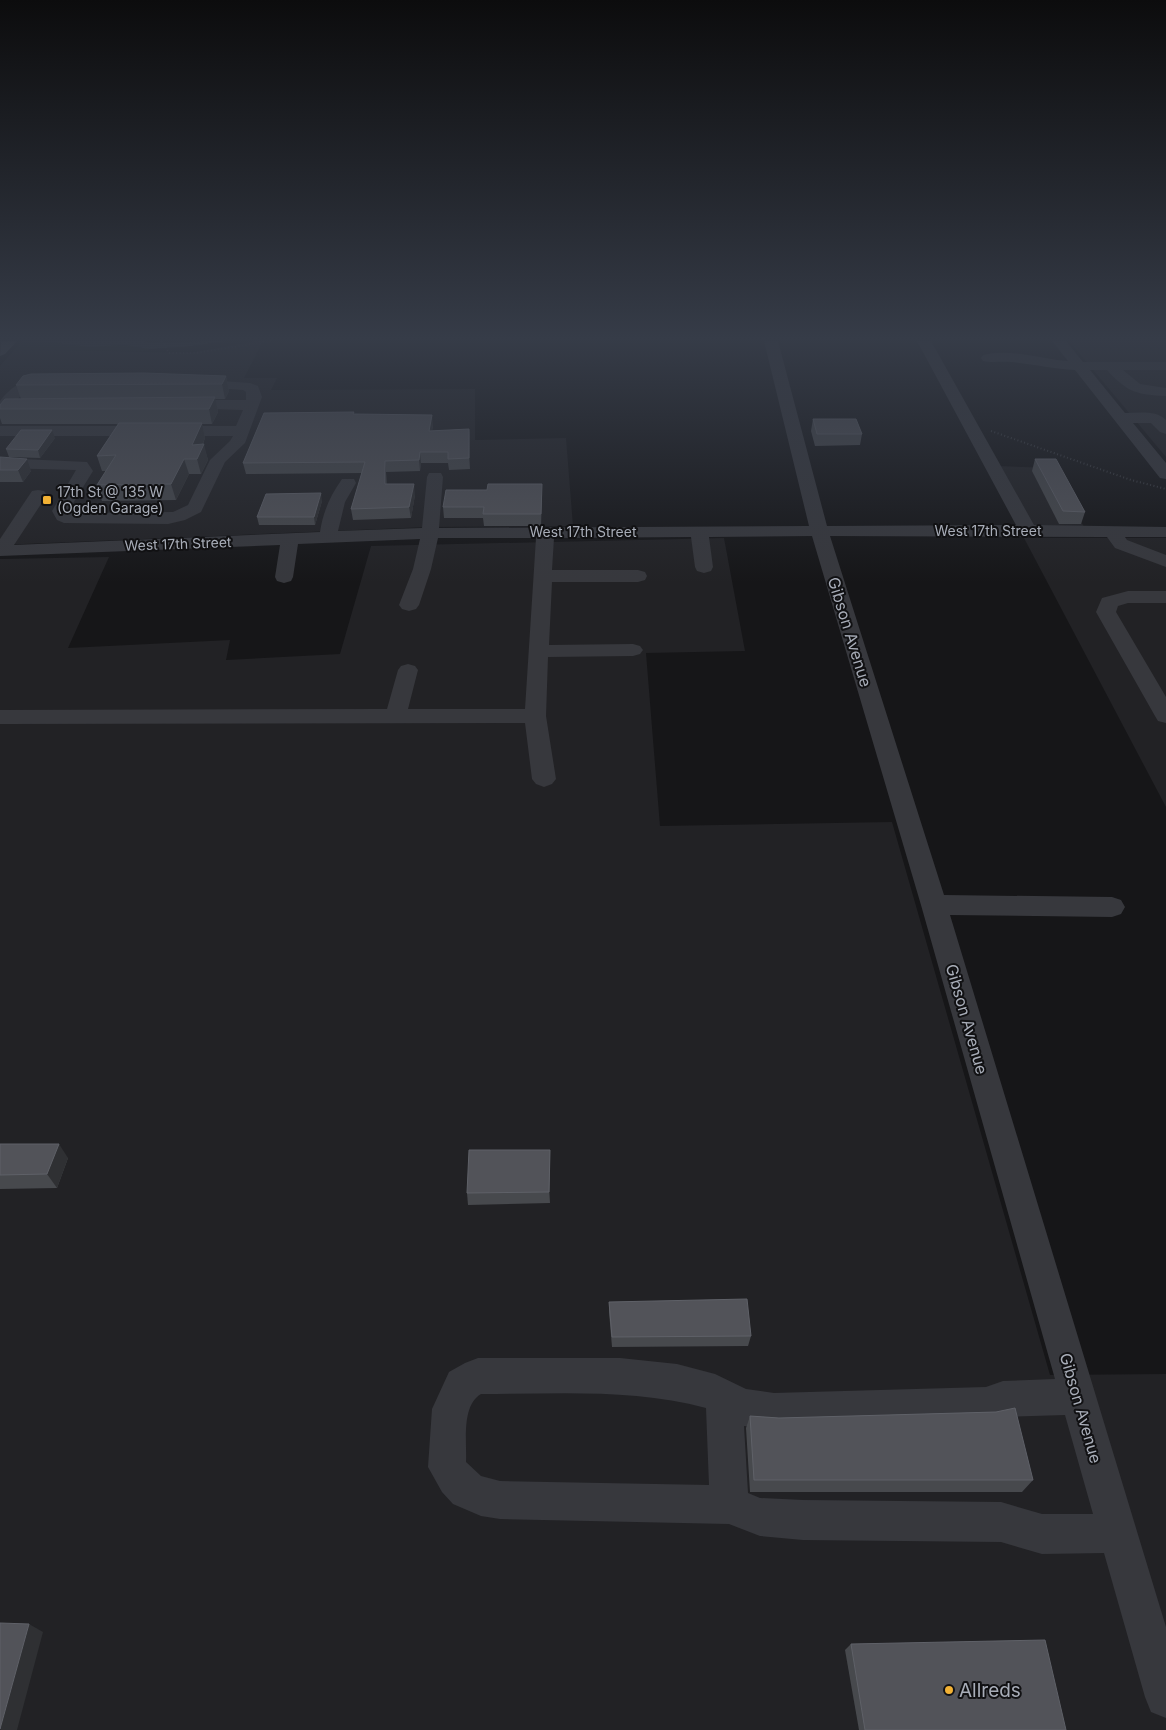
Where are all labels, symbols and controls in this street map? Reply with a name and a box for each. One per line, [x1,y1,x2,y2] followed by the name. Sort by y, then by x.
[57,483,163,516] place label: 17th St @ 135 W (Ogden Garage)
[41,494,53,506] marker: 17th St @ 135 W (Ogden Garage)
[934,522,1042,539] street label: West 17th Street
[529,523,637,540] street label: West 17th Street
[124,533,232,554] street label: West 17th Street
[824,575,876,689] street label: Gibson Avenue
[942,962,992,1076] street label: Gibson Avenue
[1056,1351,1106,1465] street label: Gibson Avenue
[959,1679,1021,1702] place label: Allreds
[943,1684,955,1696] marker: Allreds

